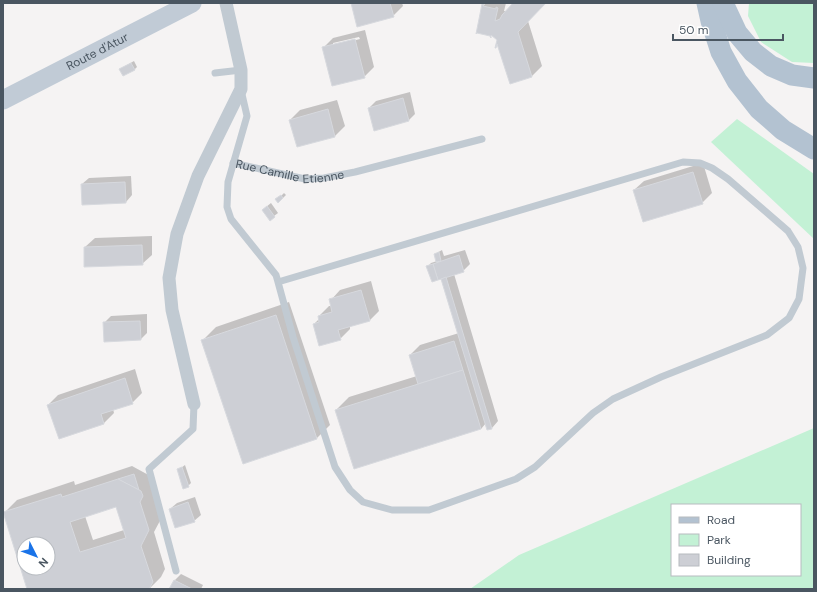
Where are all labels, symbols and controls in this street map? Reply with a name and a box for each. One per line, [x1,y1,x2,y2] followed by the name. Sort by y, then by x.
[673,16,783,42] scale bar
[679,22,708,38] text: 50 m
[64,29,132,74] street label: Route d'Atur
[234,156,346,187] street label: Rue Camille Etienne
[671,504,801,576] legend
[707,512,735,528] text: Road
[707,532,731,548] text: Park
[16,536,56,576] north arrow
[707,552,751,568] text: Building
[36,555,51,570] text: N

